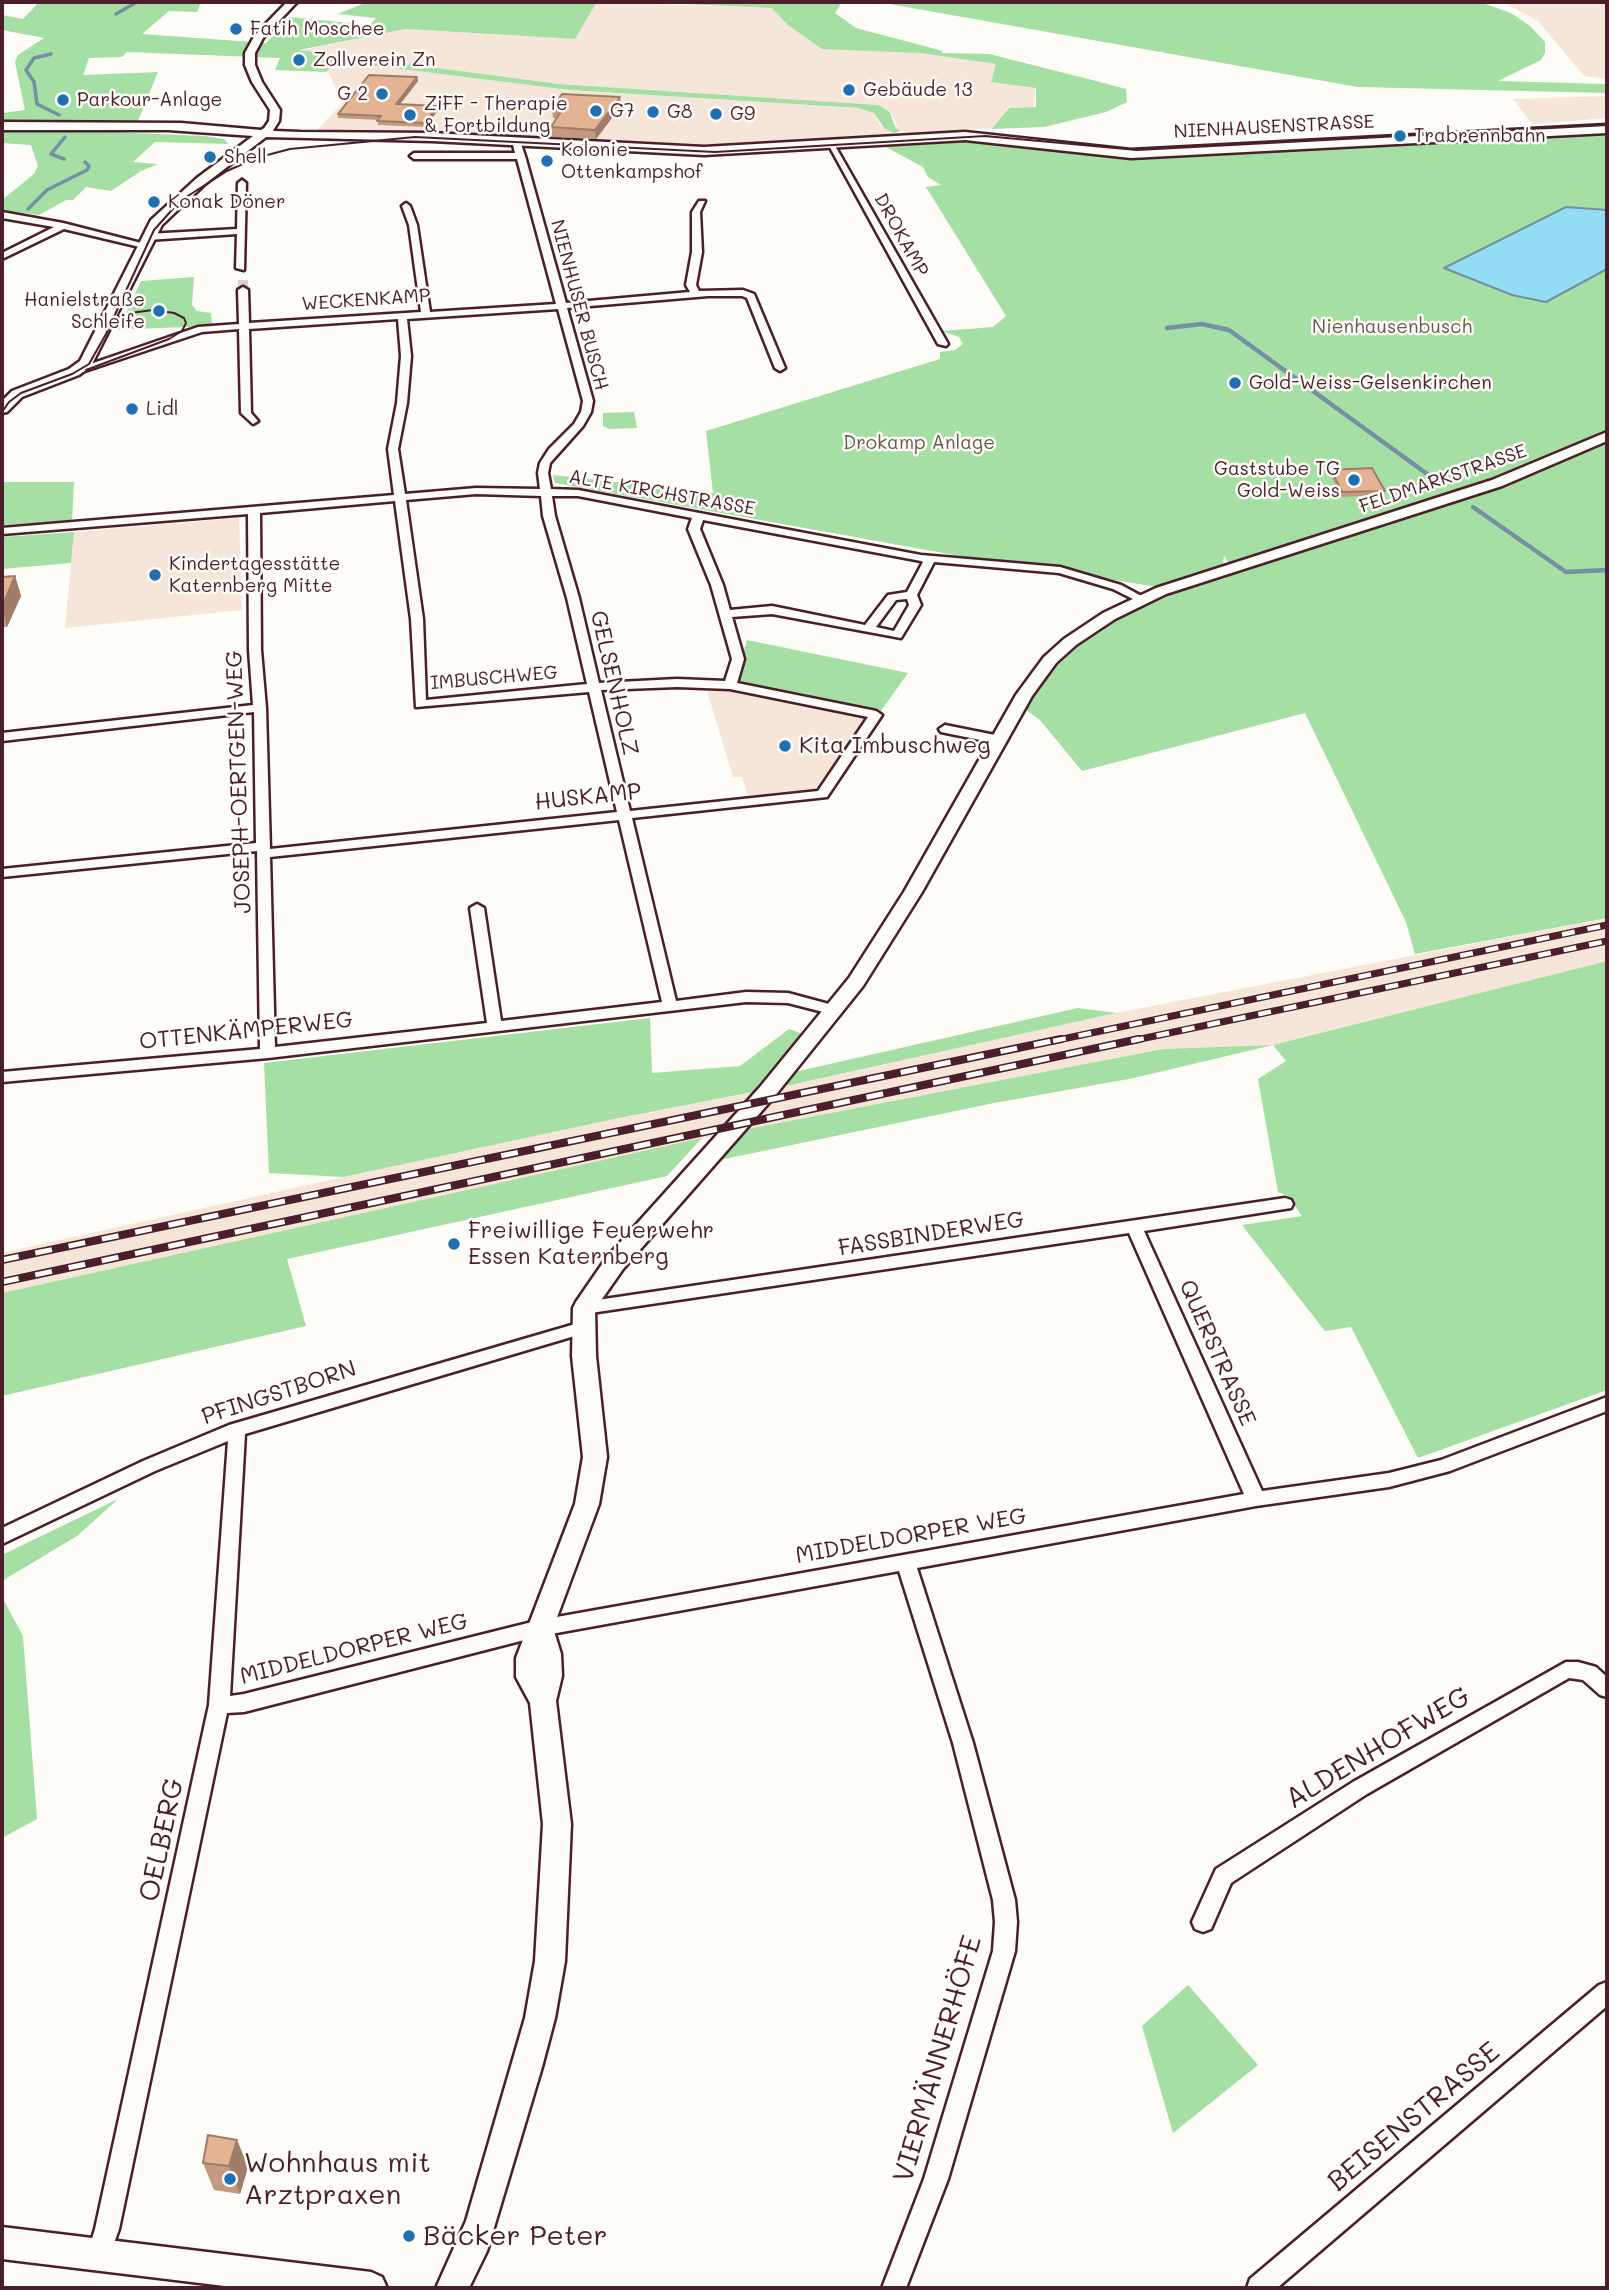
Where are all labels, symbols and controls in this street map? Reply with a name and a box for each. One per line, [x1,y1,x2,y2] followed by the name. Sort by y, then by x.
[250,18,384,40] place label: Fatih Moschee
[228,21,244,37] marker: Fatih Moschee
[313,49,435,71] place label: Zollverein Zn
[291,52,307,68] marker: Zollverein Zn
[863,79,973,101] place label: Gebäude 13
[841,82,857,98] marker: Gebäude 13
[337,83,368,105] place label: G 2
[374,86,390,102] marker: G 2
[77,89,222,111] place label: Parkour-Anlage
[55,92,71,108] marker: Parkour-Anlage
[424,93,568,137] place label: ZiFF - Therapie & Fortbildung
[610,100,635,122] place label: G7
[667,101,693,123] place label: G8
[588,103,604,119] marker: G7
[730,103,755,125] place label: G9
[645,104,661,120] marker: G8
[708,106,724,122] marker: G9
[402,107,418,123] marker: ZiFF - Therapie & Fortbildung
[1173,110,1375,144] street label: NIENHAUSENSTRASSE
[1414,125,1546,147] place label: Trabrennbahn
[1392,128,1408,144] marker: Trabrennbahn
[561,139,702,183] place label: Kolonie Ottenkampshof
[224,146,267,168] place label: Shell
[202,149,218,165] marker: Shell
[539,153,555,169] marker: Kolonie Ottenkampshof
[869,189,933,281] street label: DROKAMP
[168,191,285,213] place label: Konak Döner
[146,194,162,210] marker: Konak Döner
[545,217,613,393] street label: NIENHUSER BUSCH
[301,284,431,316] street label: WECKENKAMP
[24,289,145,333] place label: Hanielstraße Schleife
[151,303,167,319] marker: Hanielstraße Schleife
[1312,316,1472,338] park label: Nienhausenbusch
[1249,372,1492,394] place label: Gold-Weiss-Gelsenkirchen
[1227,375,1243,391] marker: Gold-Weiss-Gelsenkirchen
[146,398,179,420] place label: Lidl
[124,401,140,417] marker: Lidl
[843,432,995,454] park label: Drokamp Anlage
[1356,440,1530,518] street label: FELDMARKSTRASSE
[1214,458,1340,502] place label: Gaststube TG Gold-Weiss
[567,465,757,521] street label: ALTE KIRCHSTRASSE
[1346,472,1362,488] marker: Gaststube TG Gold-Weiss
[169,553,340,597] place label: Kindertagesstätte Katernberg Mitte
[147,567,163,583] marker: Kindertagesstätte Katernberg Mitte
[584,608,644,758] street label: GELSENHOLZ
[221,650,257,914] street label: JOSEPH-OERTGEN-WEG
[430,661,558,695] street label: IMBUSCHWEG
[799,732,991,760] place label: Kita Imbuschweg
[777,738,793,754] marker: Kita Imbuschweg
[533,778,643,816] street label: HUSKAMP
[138,1006,354,1056] street label: OTTENKÄMPERWEG
[836,1206,1026,1262] street label: FASSBINDERWEG
[468,1217,714,1271] place label: Freiwillige Feuerwehr Essen Katernberg
[446,1236,462,1252] marker: Freiwillige Feuerwehr Essen Katernberg
[1173,1276,1261,1430] street label: QUERSTRASSE
[198,1355,360,1431] street label: PFINGSTBORN
[793,1502,1029,1570] street label: MIDDELDORPER WEG
[237,1607,471,1691] street label: MIDDELDORPER WEG
[1280,1680,1476,1816] street label: ALDENHOFWEG
[133,1775,191,1905] street label: OELBERG
[887,1932,989,2186] street label: VIERMÄNNERHÖFE
[1321,2035,1507,2199] street label: BEISENSTRASSE
[244,2146,431,2212] place label: Wohnhaus mit Arztpraxen
[222,2171,238,2187] marker: Wohnhaus mit Arztpraxen
[423,2219,608,2253] place label: Bäcker Peter
[401,2228,417,2244] marker: Bäcker Peter

